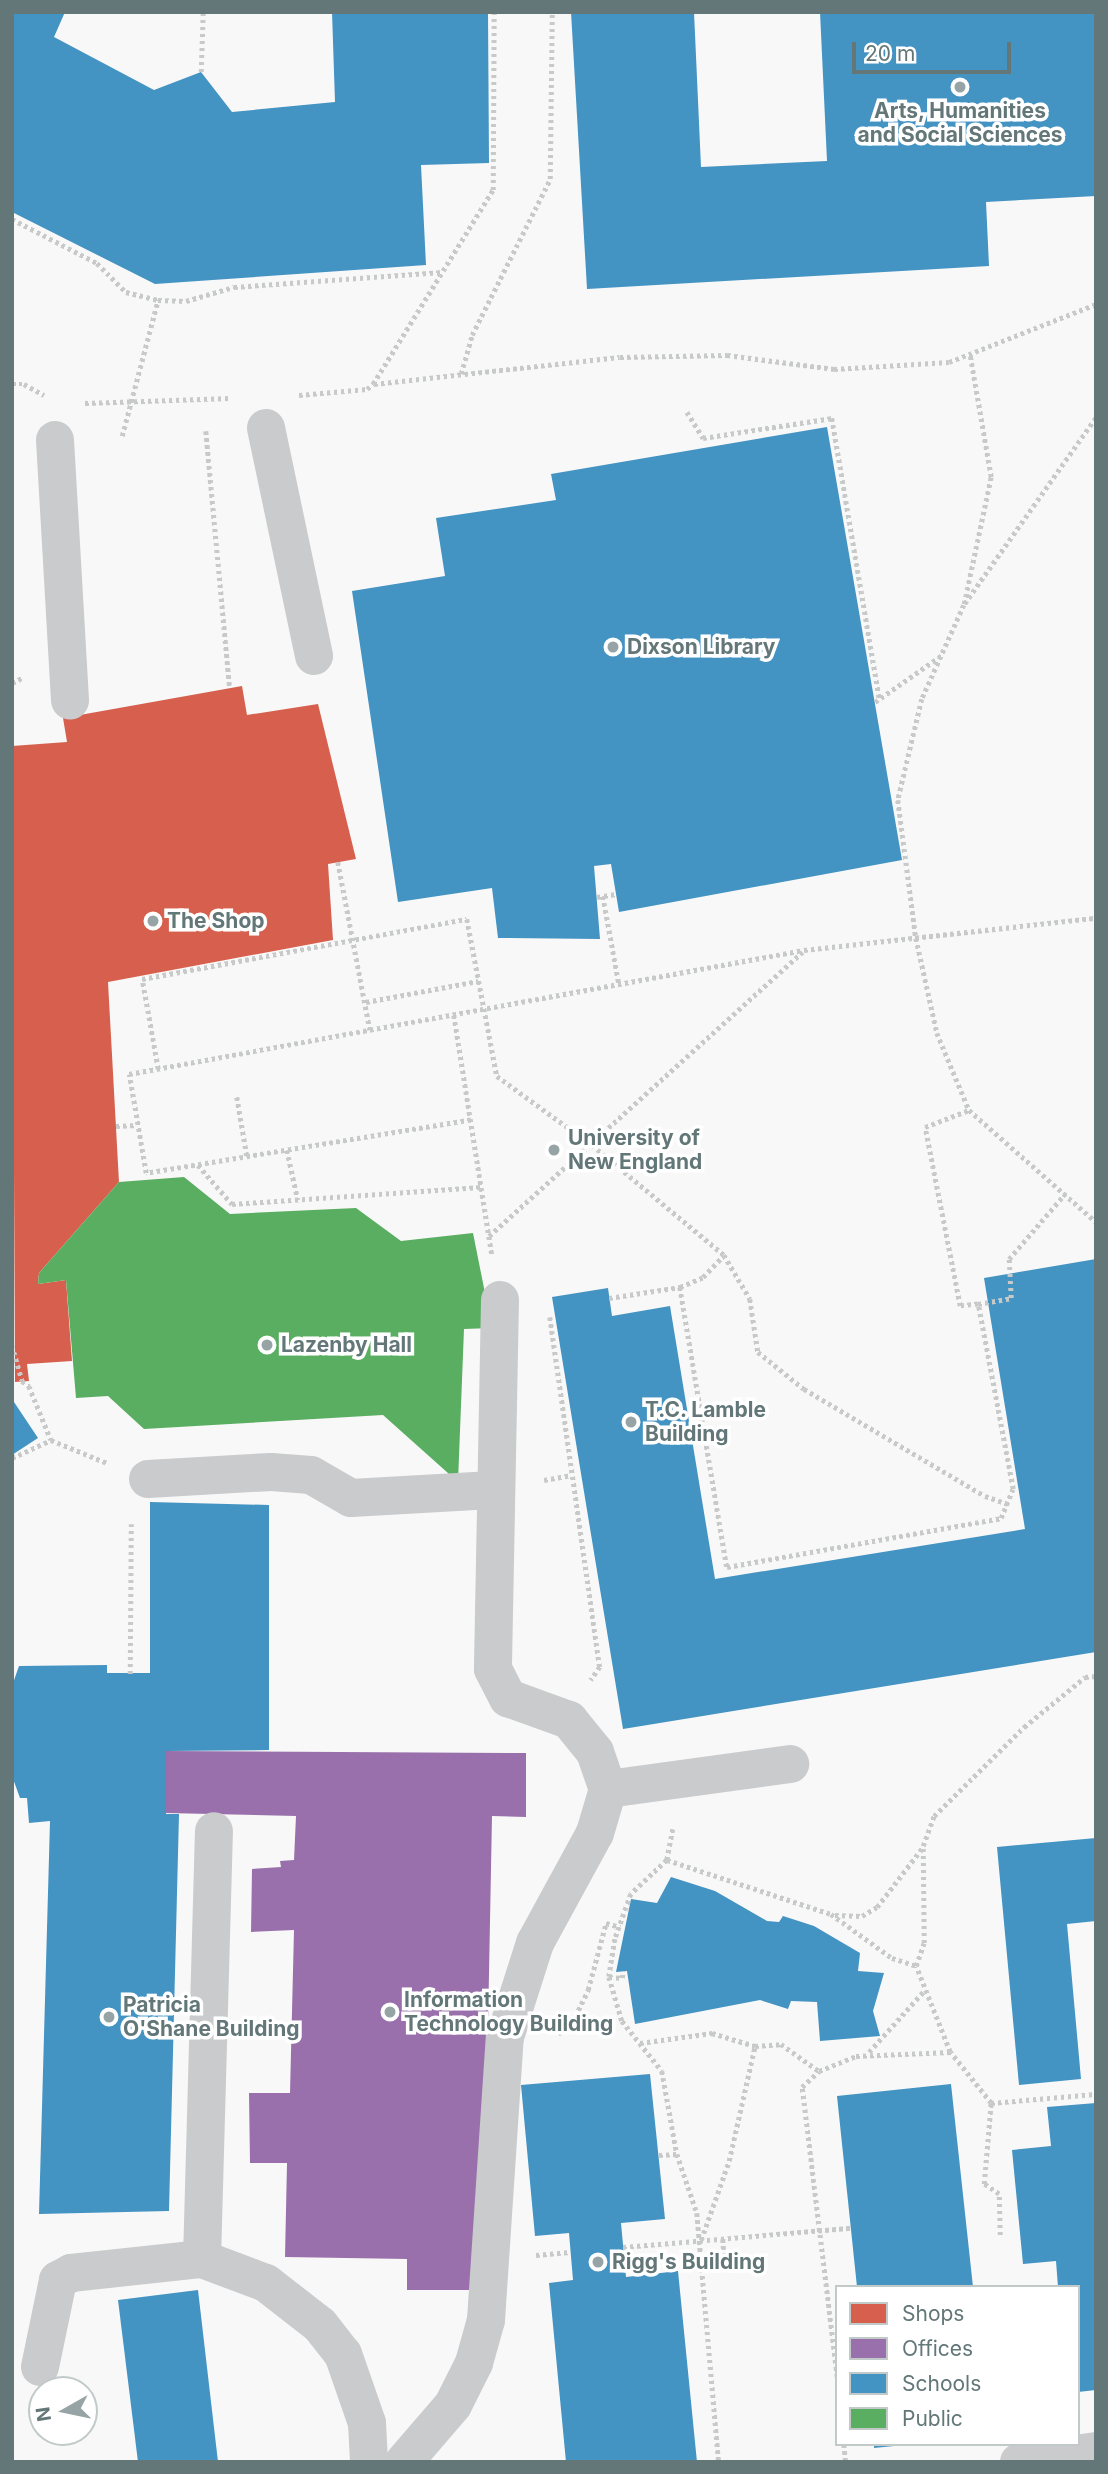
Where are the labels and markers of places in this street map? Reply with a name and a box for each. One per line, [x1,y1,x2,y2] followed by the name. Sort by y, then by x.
[952,79,968,95] marker: Arts, Humanities and Social Sciences
[857,98,1063,148] place label: Arts, Humanities and Social Sciences
[627,634,776,660] place label: Dixson Library
[605,639,621,655] marker: Dixson Library
[167,908,265,934] place label: The Shop
[145,913,161,929] marker: The Shop
[568,1125,702,1175] place label: University of New England
[546,1142,562,1158] marker: University of New England
[281,1332,412,1358] place label: Lazenby Hall
[259,1337,275,1353] marker: Lazenby Hall
[645,1397,767,1447] place label: T.C. Lamble Building
[623,1414,639,1430] marker: T.C. Lamble Building
[404,1987,613,2037] place label: Information Technology Building
[123,1992,299,2042] place label: Patricia O'Shane Building
[382,2004,398,2020] marker: Information Technology Building
[101,2009,117,2025] marker: Patricia O'Shane Building
[612,2249,765,2275] place label: Rigg's Building
[590,2254,606,2270] marker: Rigg's Building

